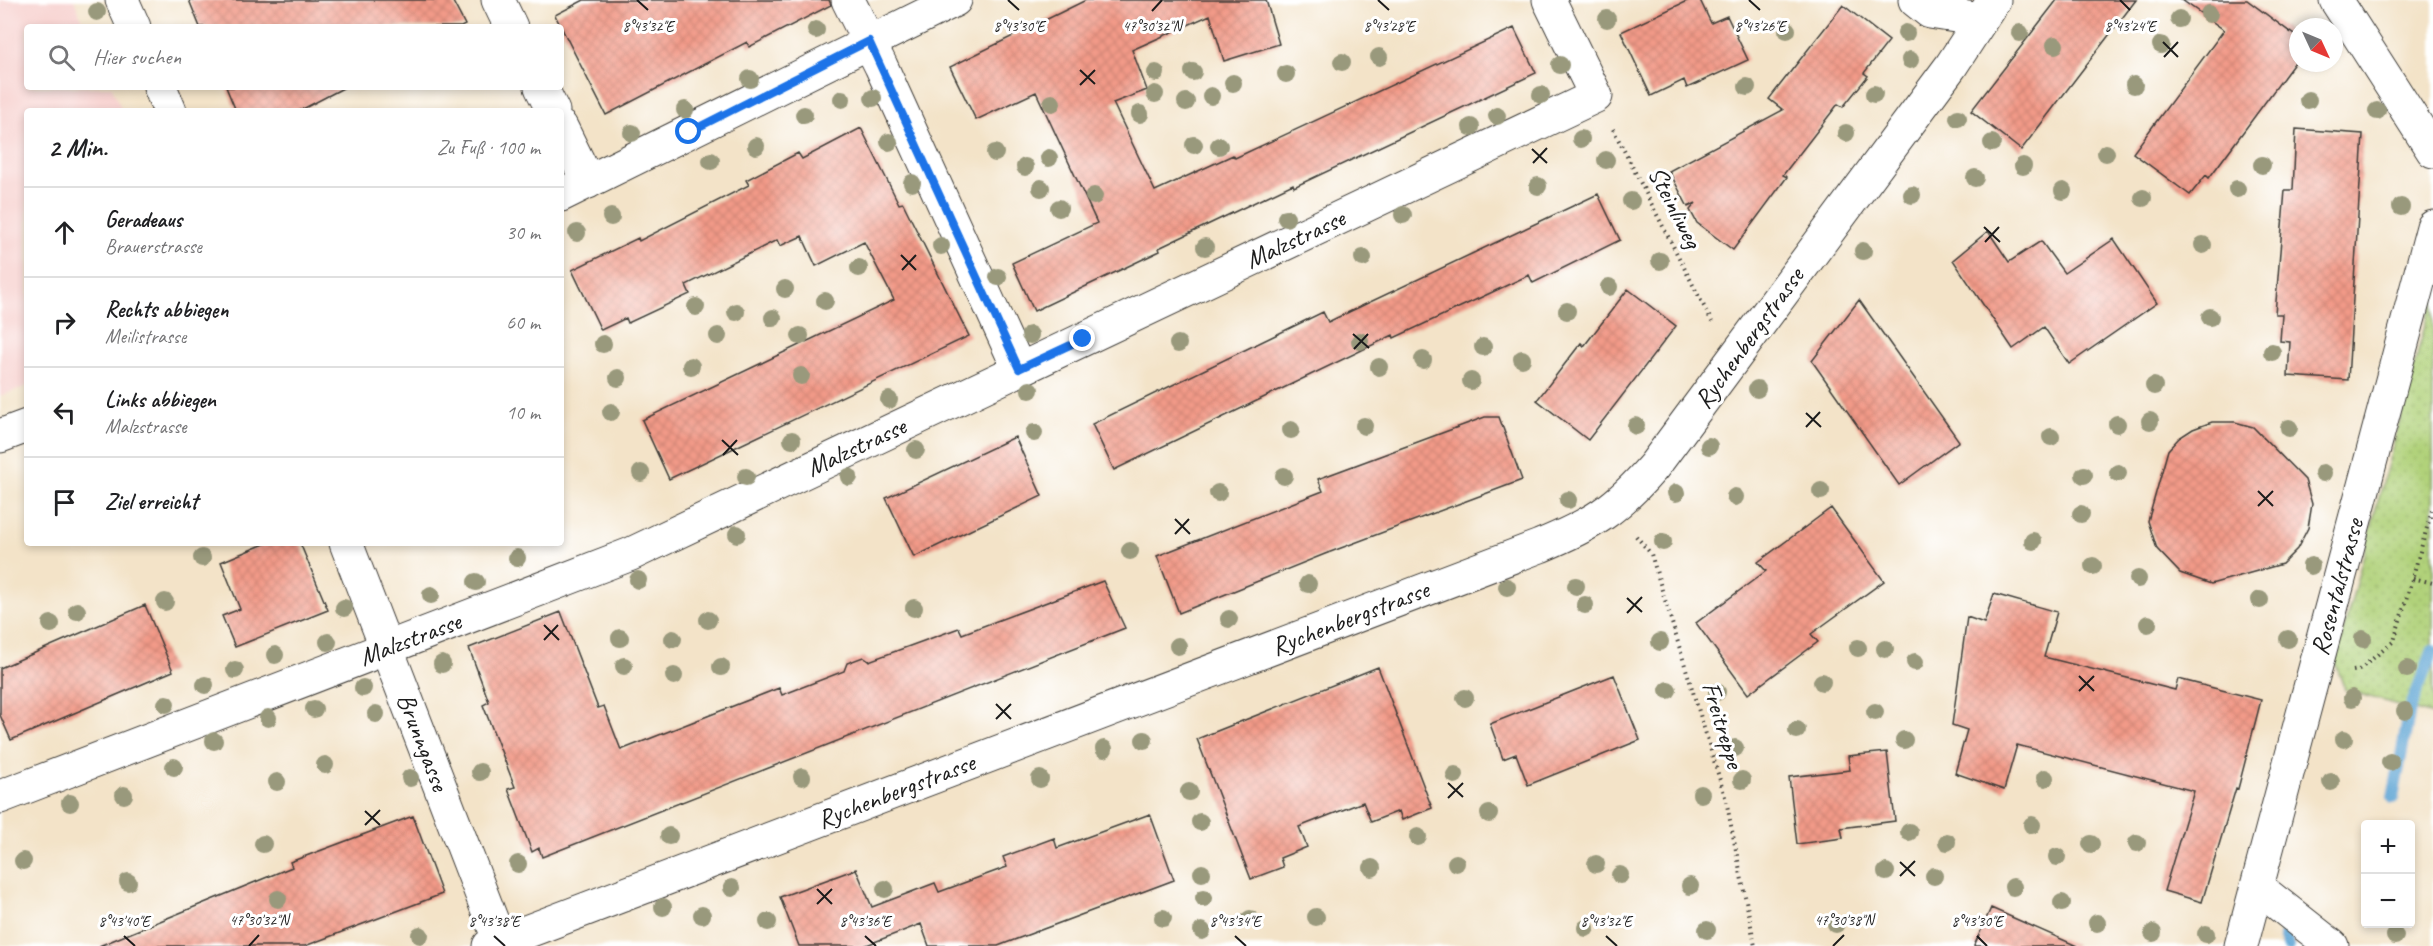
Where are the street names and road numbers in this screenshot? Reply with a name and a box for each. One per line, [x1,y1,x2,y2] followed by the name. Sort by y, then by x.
[1641,161,1710,255] street label: Steinliweg
[1240,201,1351,276] street label: Malzstrasse
[1687,259,1813,415] street label: Rychenbergstrasse
[801,409,912,484] street label: Malzstrasse
[2303,514,2371,659] street label: Rosentalstrasse
[1267,572,1436,663] street label: Rychenbergstrasse
[355,604,467,673] street label: Malzstrasse
[1694,678,1752,775] street label: Freitreppe
[389,689,457,797] street label: Brunngasse
[813,745,982,836] street label: Rychenbergstrasse

